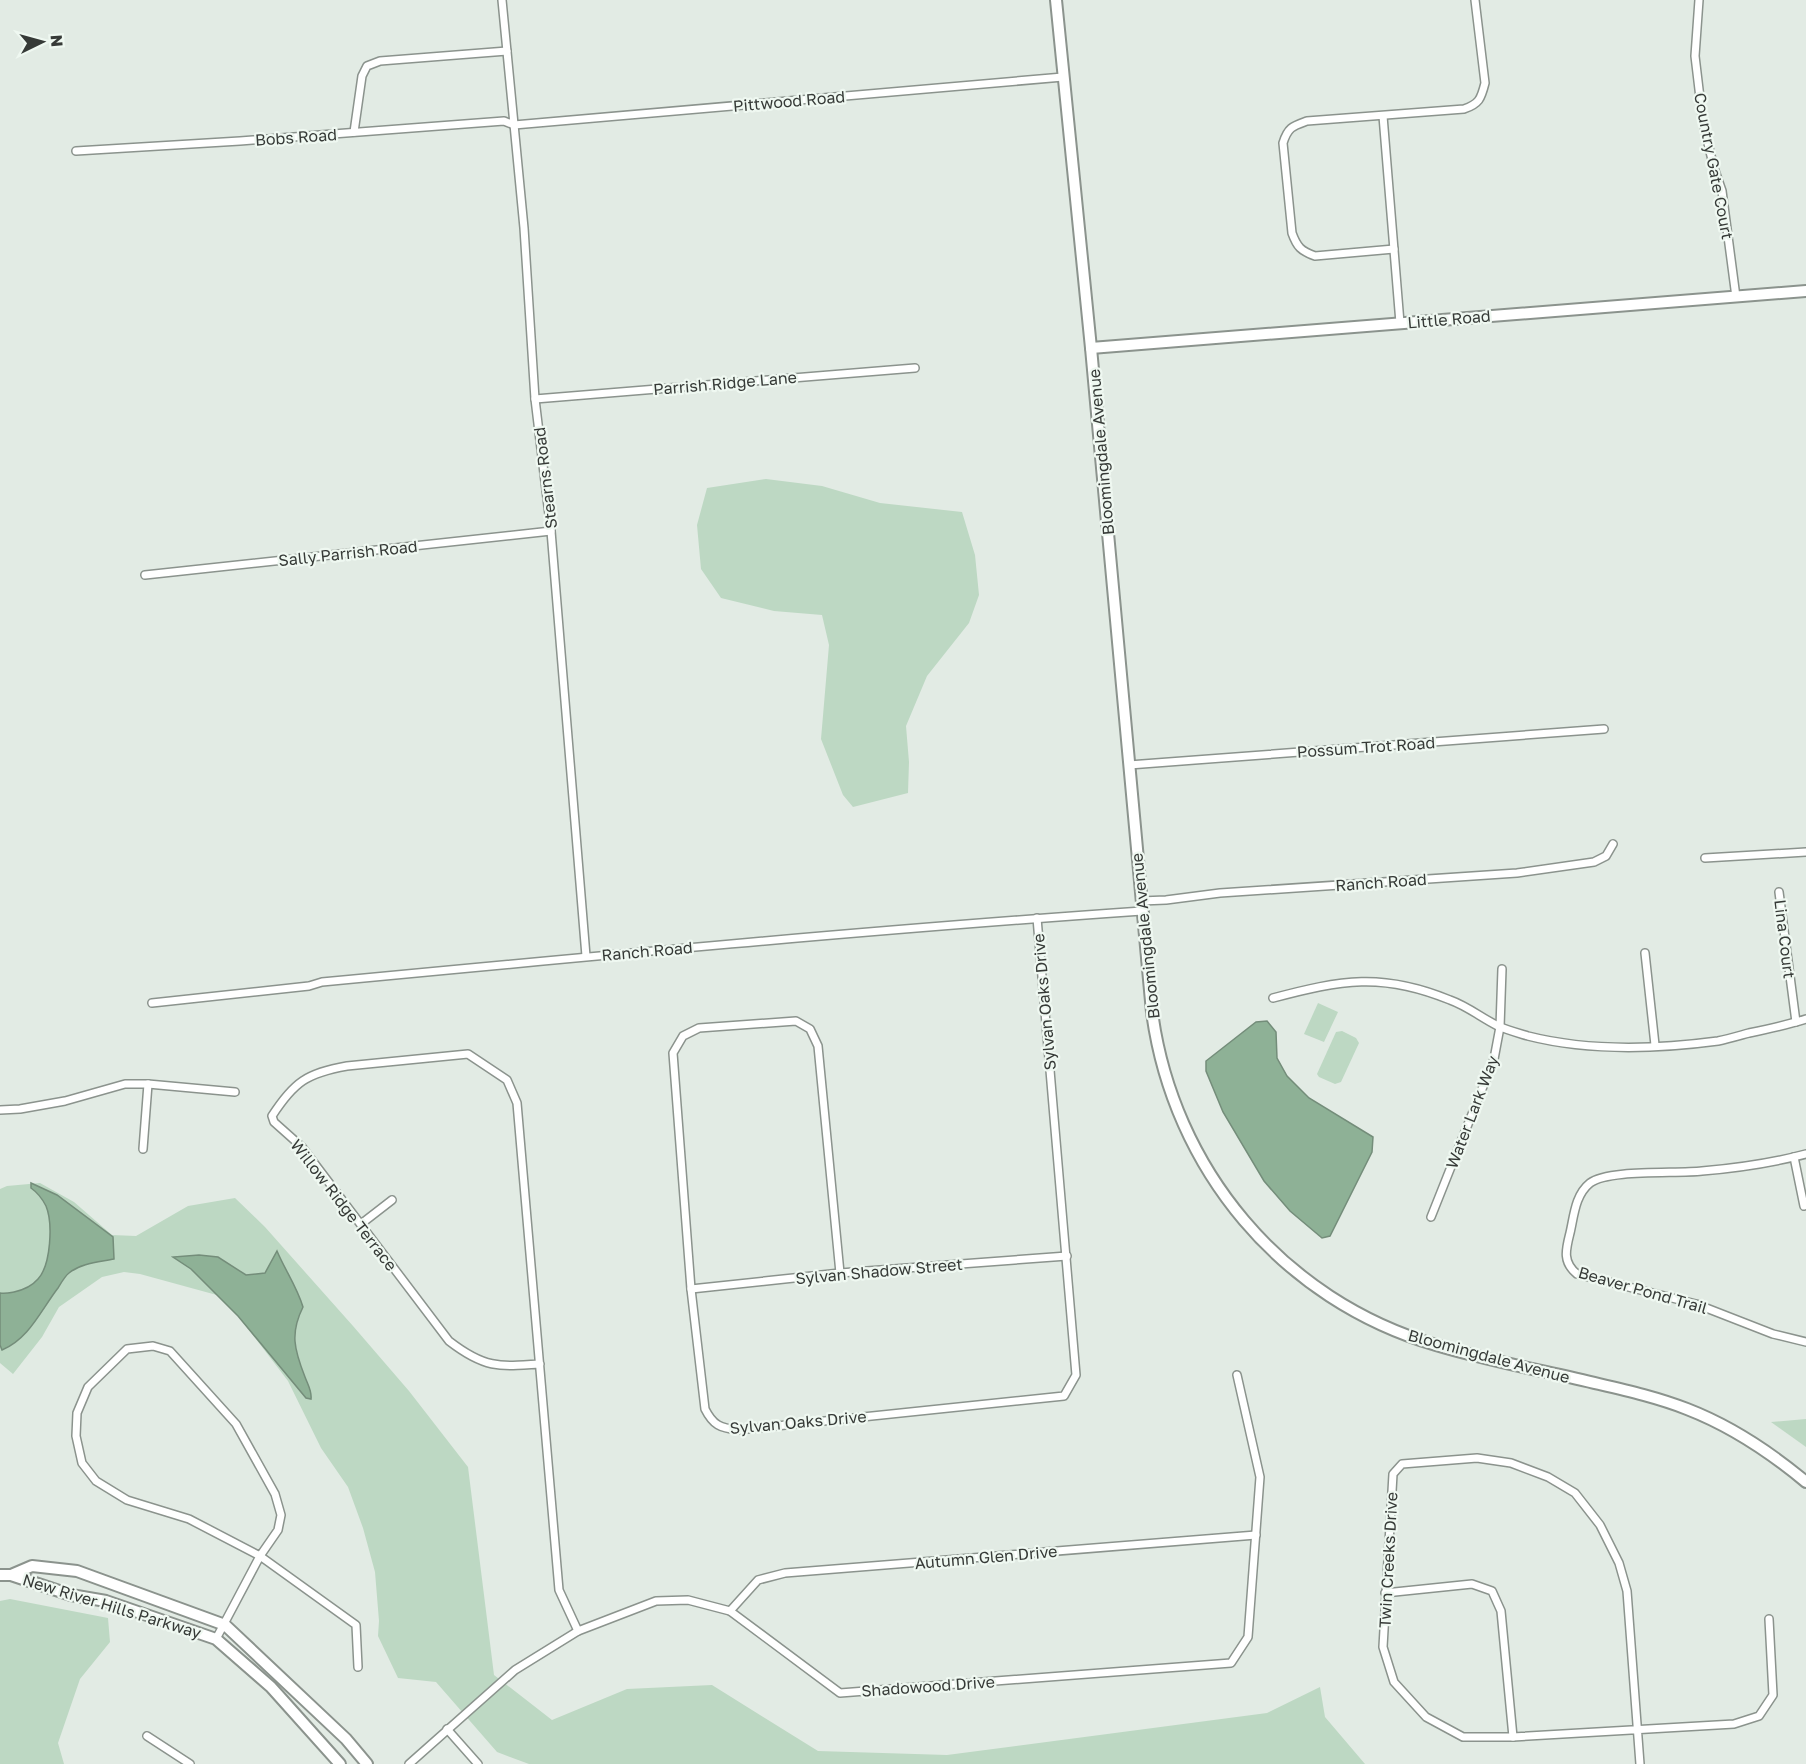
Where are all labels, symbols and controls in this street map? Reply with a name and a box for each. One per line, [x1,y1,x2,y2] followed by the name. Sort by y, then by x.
[12,12,72,72] north arrow
[46,34,67,48] text: N
[732,86,846,116] street label: Pittwood Road
[1690,91,1738,241] street label: Country Gate Court
[254,124,338,150] street label: Bobs Road
[1407,305,1491,333] street label: Little Road
[652,367,798,399] street label: Parrish Ridge Lane
[1084,368,1118,536] street label: Bloomingdale Avenue
[529,426,561,530] street label: Stearns Road
[277,536,419,570] street label: Sally Parrish Road
[1296,732,1436,762] street label: Possum Trot Road
[1126,852,1164,1020] street label: Bloomingdale Avenue
[1335,869,1427,895] street label: Ranch Road
[1770,898,1800,980] street label: Lina Court
[1028,933,1060,1071] street label: Sylvan Oaks Drive
[601,937,693,965] street label: Ranch Road
[1441,1053,1503,1171] street label: Water Lark Way
[286,1135,402,1275] street label: Willow Ridge Terrace
[794,1254,964,1288] street label: Sylvan Shadow Street
[1576,1262,1710,1318] street label: Beaver Pond Trail
[1406,1325,1572,1387] street label: Bloomingdale Avenue
[729,1406,867,1438] street label: Sylvan Oaks Drive
[1374,1491,1402,1629] street label: Twin Creeks Drive
[914,1541,1058,1573] street label: Autumn Glen Drive
[20,1569,204,1643] street label: New River Hills Parkway
[861,1671,995,1701] street label: Shadowood Drive

